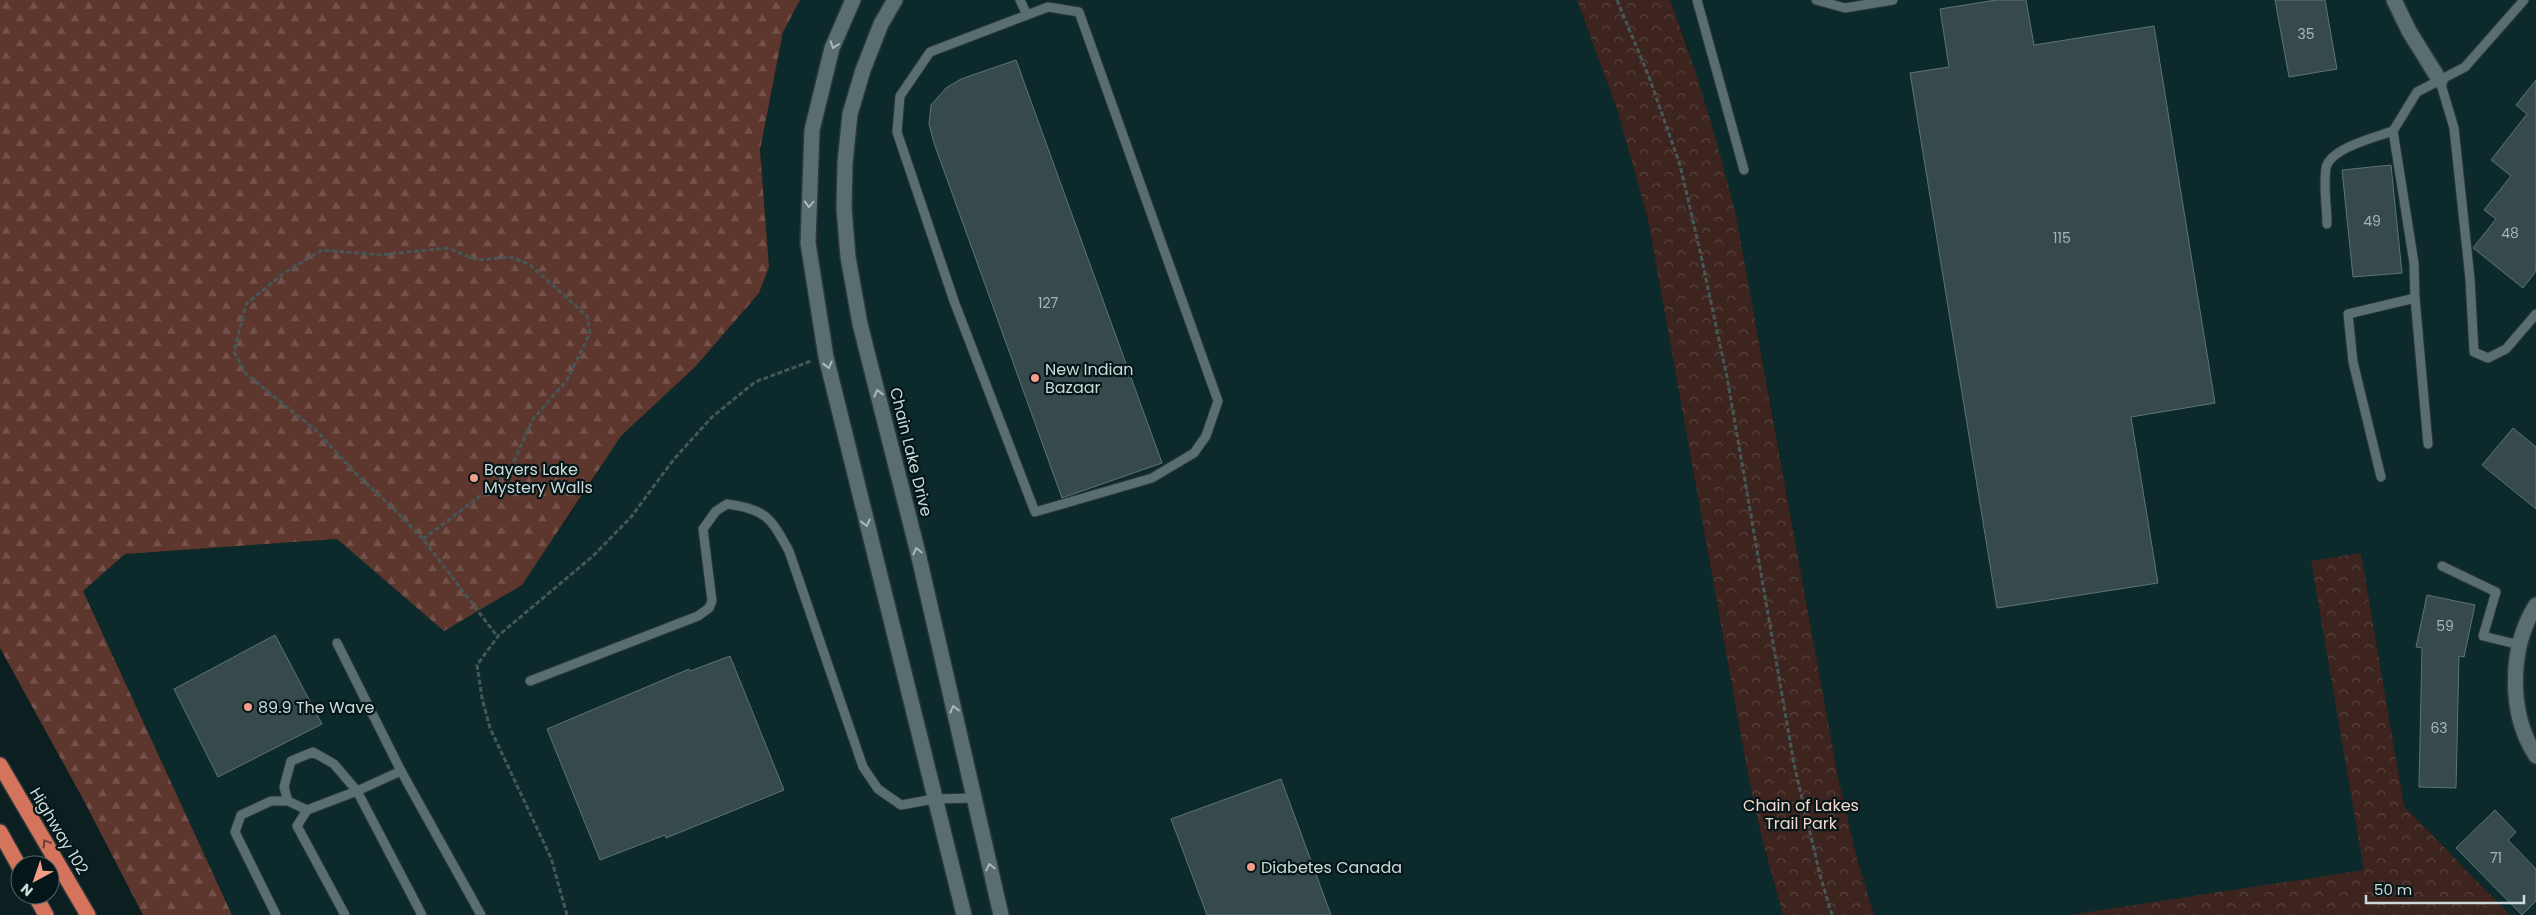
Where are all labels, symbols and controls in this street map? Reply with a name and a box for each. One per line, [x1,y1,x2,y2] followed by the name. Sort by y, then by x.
[2297,24,2315,44] house number: 35
[830,40,840,49] one-way arrow
[804,201,815,209] one-way arrow
[2363,211,2381,231] house number: 49
[2501,223,2519,243] house number: 48
[2053,228,2071,248] house number: 115
[1038,293,1058,313] house number: 127
[1045,358,1134,399] place label: New Indian Bazaar
[822,361,833,370] one-way arrow
[1029,372,1041,384] marker: New Indian Bazaar
[884,385,938,519] street label: Chain Lake Drive
[873,389,884,398] one-way arrow
[484,458,593,499] place label: Bayers Lake Mystery Walls
[468,472,480,484] marker: Bayers Lake Mystery Walls
[860,519,871,528] one-way arrow
[912,546,923,555] one-way arrow
[2436,616,2454,636] house number: 59
[258,696,374,719] place label: 89.9 The Wave
[242,701,254,713] marker: 89.9 The Wave
[949,705,960,714] one-way arrow
[2430,718,2448,738] house number: 63
[24,783,94,879] street label: Highway 102
[1743,794,1859,835] park label: Chain of Lakes Trail Park
[42,839,52,848] one-way arrow
[2490,848,2502,868] house number: 71
[10,855,60,905] north arrow
[1261,856,1402,879] place label: Diabetes Canada
[1245,861,1257,873] marker: Diabetes Canada
[985,863,996,872] one-way arrow
[2366,872,2524,904] scale bar
[16,879,37,901] text: N
[2374,879,2412,900] text: 50 m

